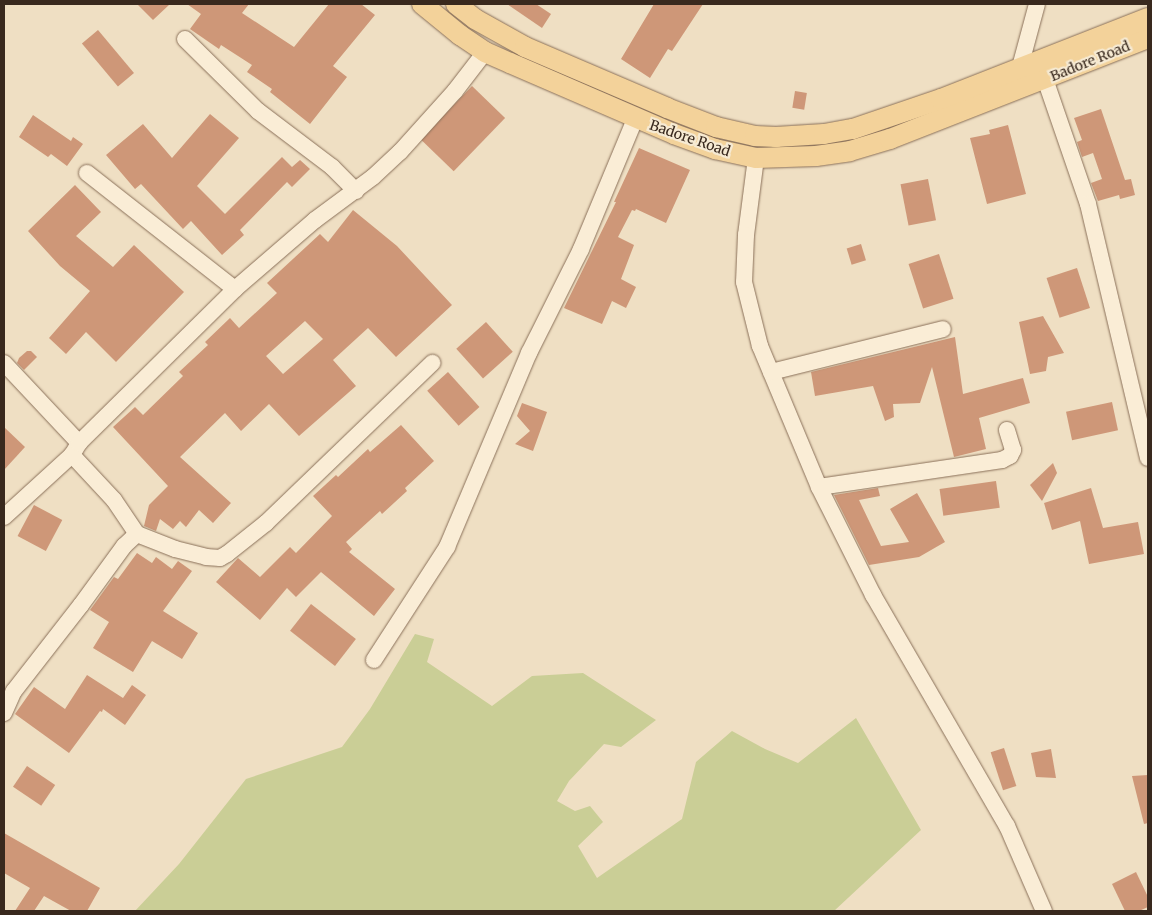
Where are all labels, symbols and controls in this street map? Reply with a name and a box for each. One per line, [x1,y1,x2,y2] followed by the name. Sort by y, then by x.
[1048,37,1132,85] street label: Badore Road
[647,116,733,160] street label: Badore Road

